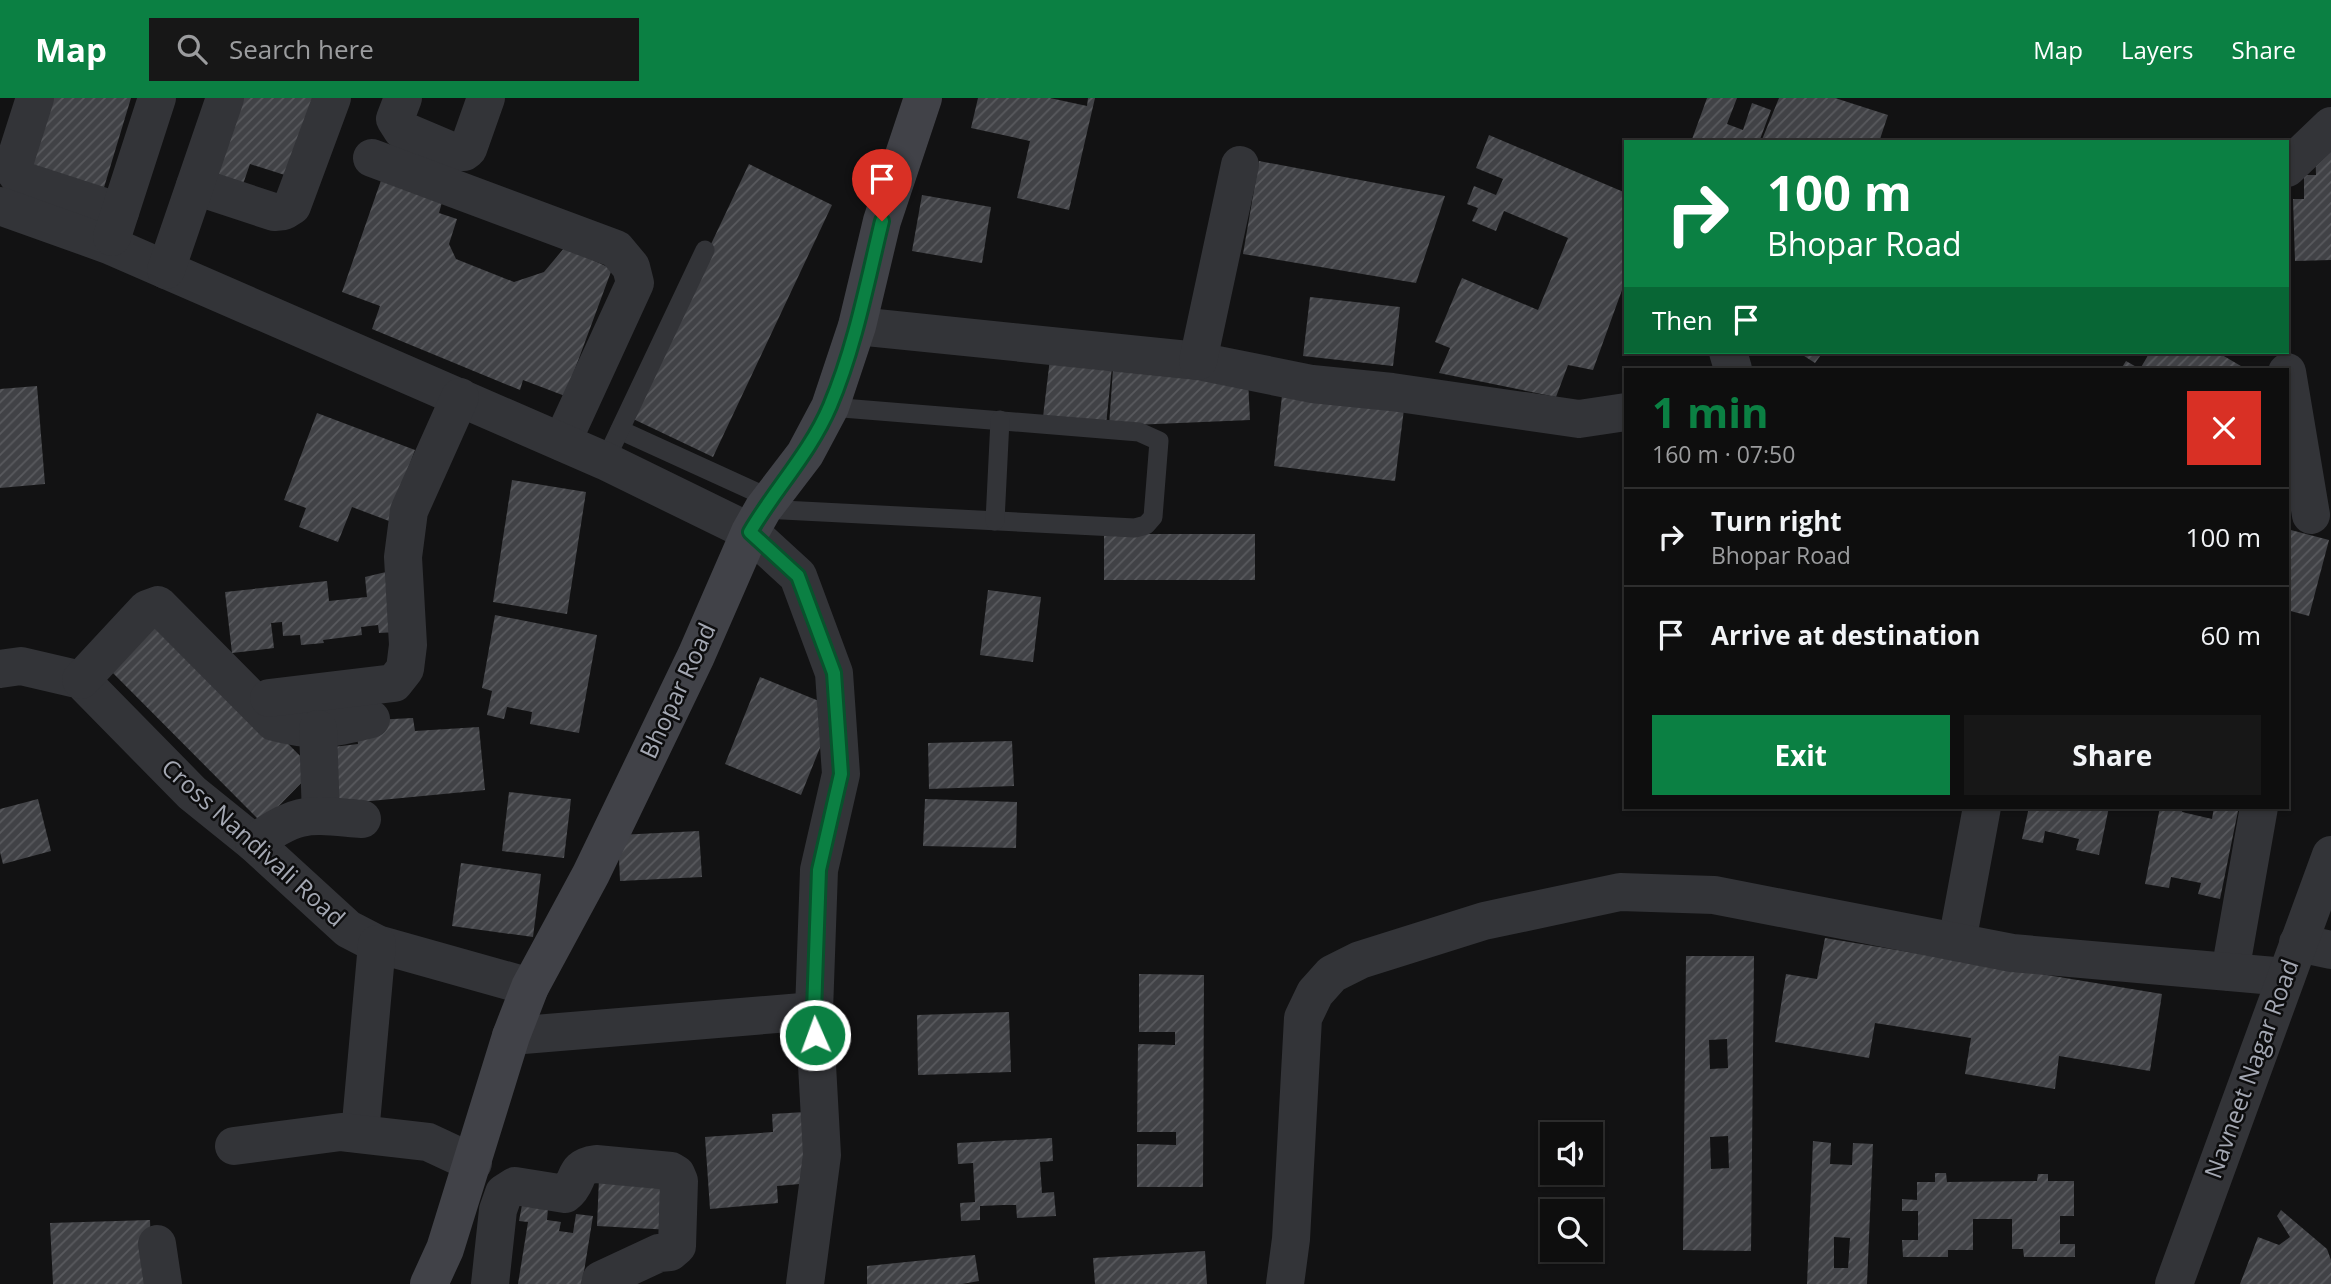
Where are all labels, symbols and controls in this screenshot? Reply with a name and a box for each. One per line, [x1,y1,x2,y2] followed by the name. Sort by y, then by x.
[149,18,639,81] search box
[35,27,107,72] text: Map
[173,30,211,68] icon: search
[229,31,374,67] text: Search here
[2033,33,2083,66] text: Map
[2121,33,2194,66] text: Layers
[2232,33,2296,66] text: Share
[852,149,912,221] pin
[1767,159,1912,225] text: 100 m
[863,160,901,198] icon: arrive
[1652,168,1743,259] icon: right
[1767,222,1962,265] text: Bhopar Road
[1727,301,1765,339] icon: arrive
[1652,302,1713,338] text: Then
[1652,383,1769,440] text: 1 min
[2187,391,2261,465] button: close
[1652,438,1795,470] text: 160 m · 07:50
[1711,503,1842,539] text: Turn right
[1652,518,1690,556] icon: right
[2186,519,2261,555] text: 100 m
[1711,539,1851,571] text: Bhopar Road
[1652,616,1690,654] icon: arrive
[631,617,722,763] street label: Bhopar Road
[1711,617,1980,653] text: Arrive at destination
[2200,617,2261,653] text: 60 m
[1652,715,1950,795] button: Exit
[1964,715,2261,795] button: Share
[155,751,353,933] street label: Cross Nandivali Road
[2196,954,2306,1183] street label: Navneet Nagar Road
[778,998,852,1072] position arrow
[1540,1122,1603,1262] map controls
[1540,1122,1603,1185] button: sound
[1540,1199,1603,1262] button: search

